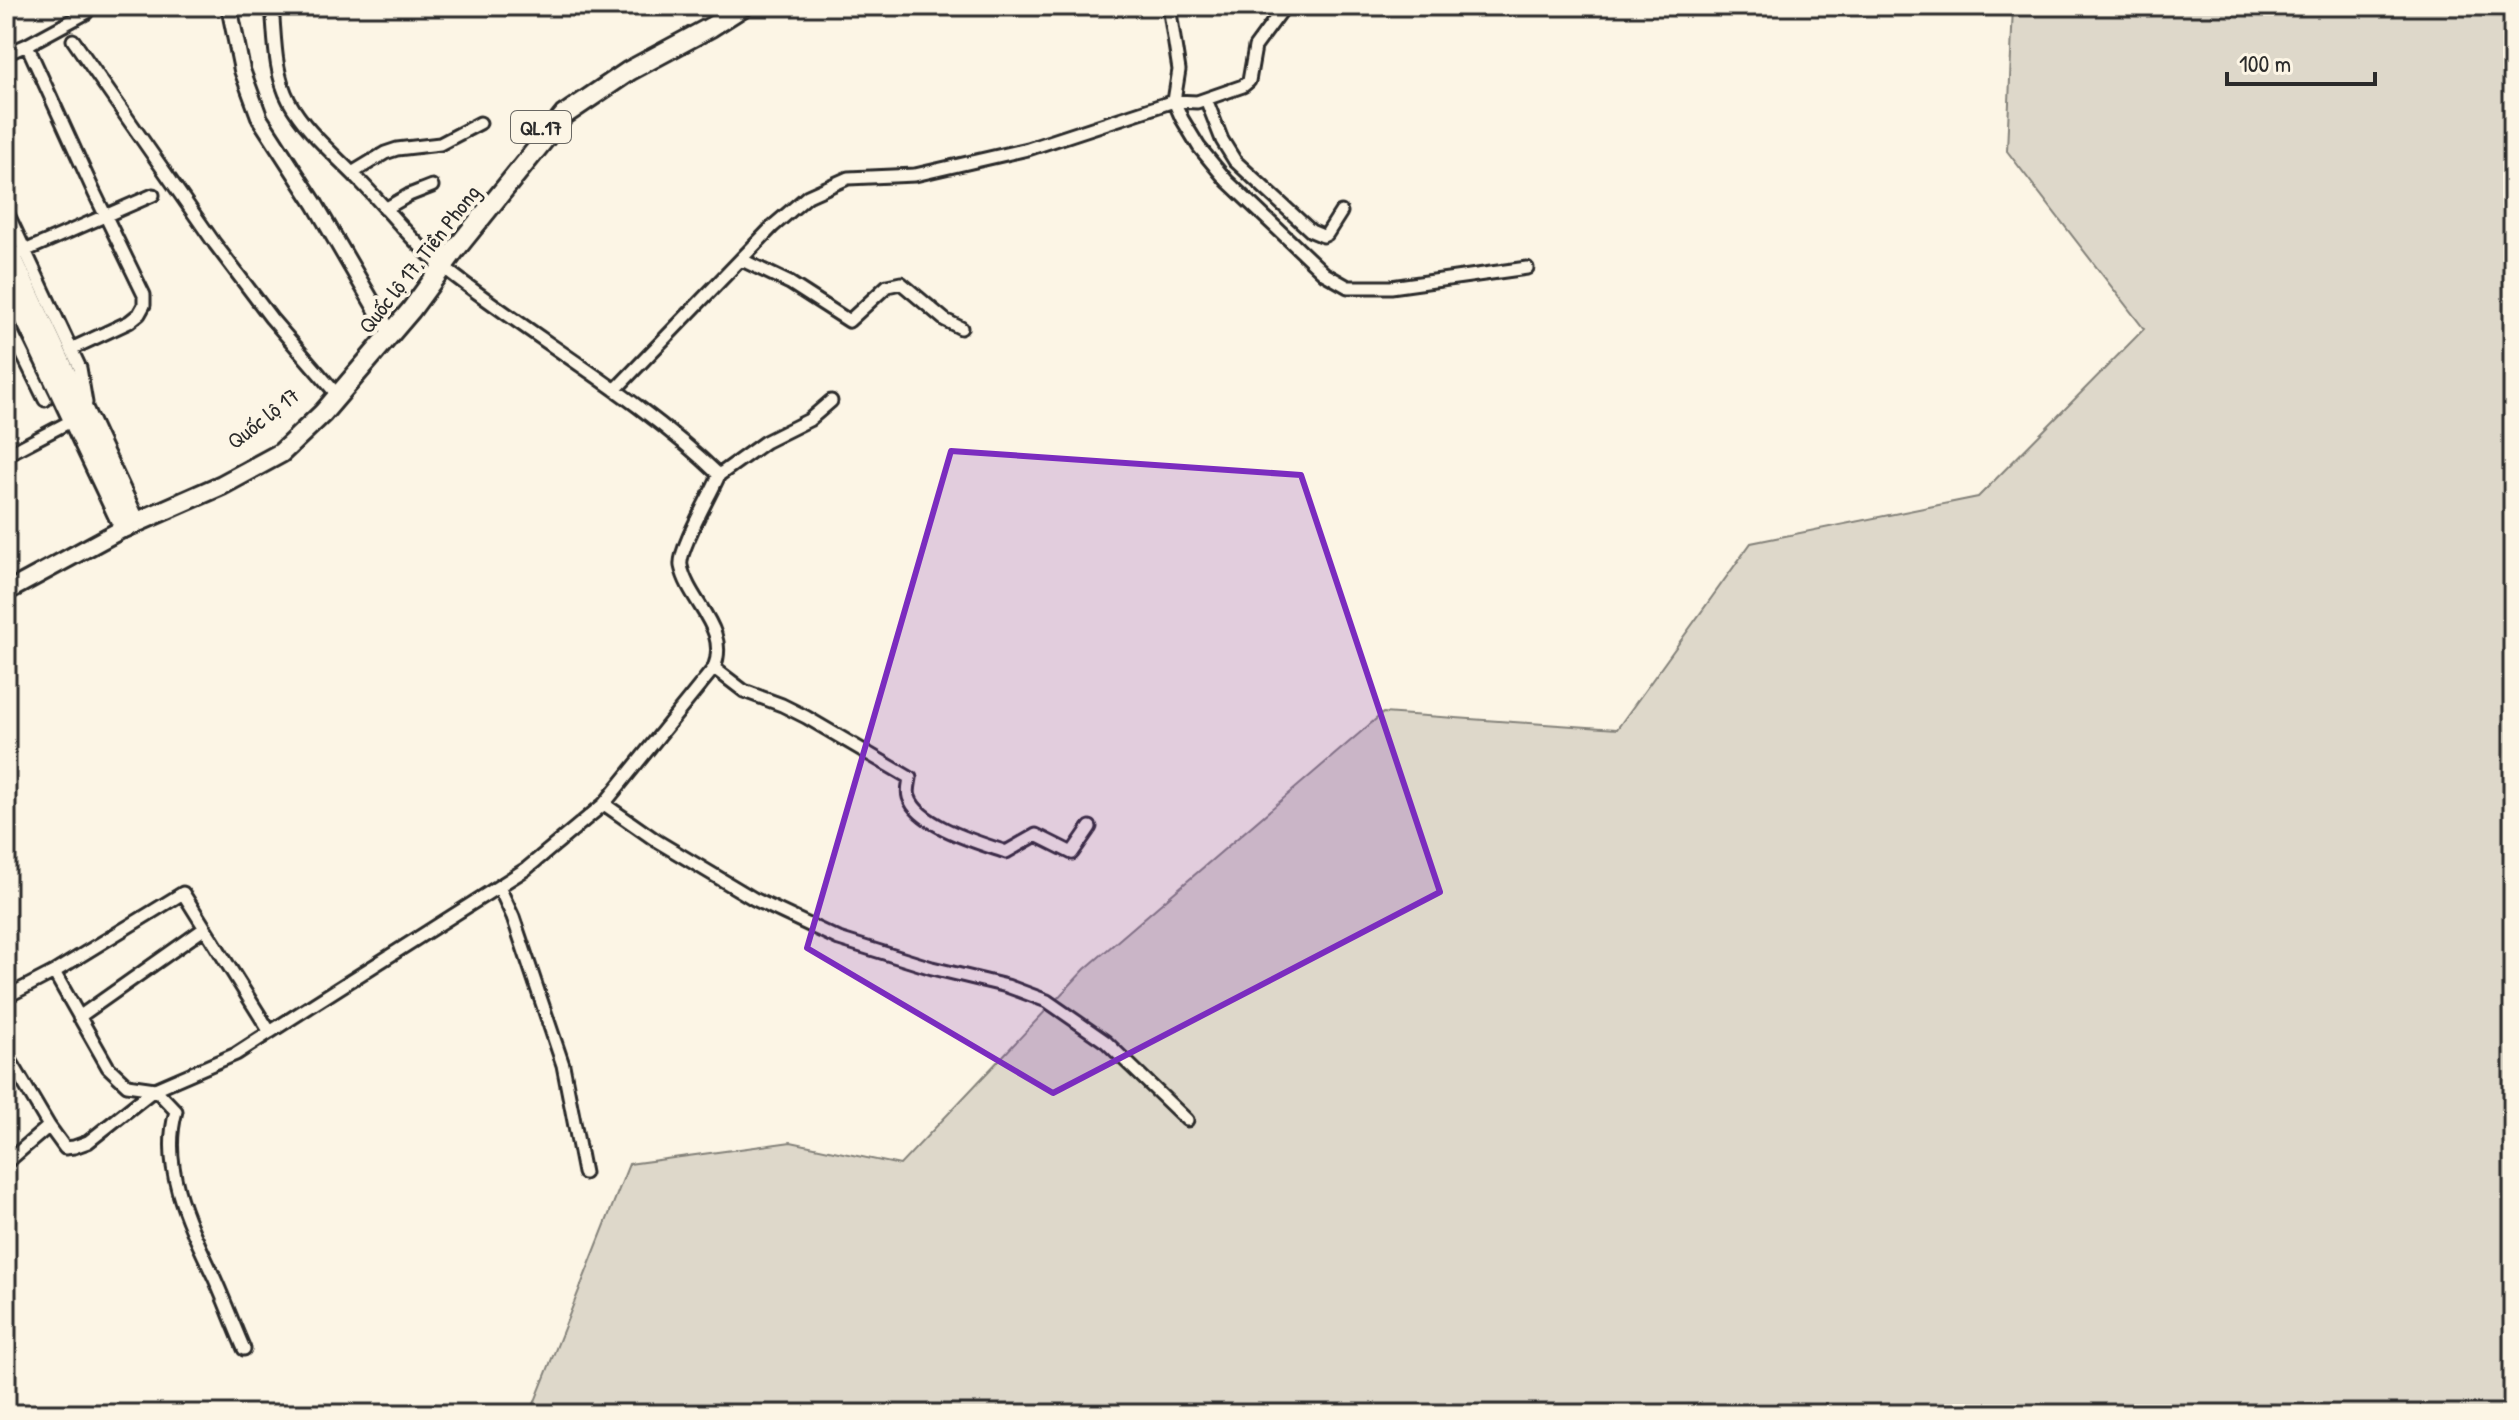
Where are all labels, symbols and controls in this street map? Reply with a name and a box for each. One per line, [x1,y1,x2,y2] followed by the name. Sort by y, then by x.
[2227,36,2375,86] scale bar
[2239,47,2291,79] text: 100 m
[511,111,571,143] road number: QL.17
[351,178,487,340] street label: Quốc lộ 17, Tiền Phong
[221,380,305,456] street label: Quốc lộ 17

